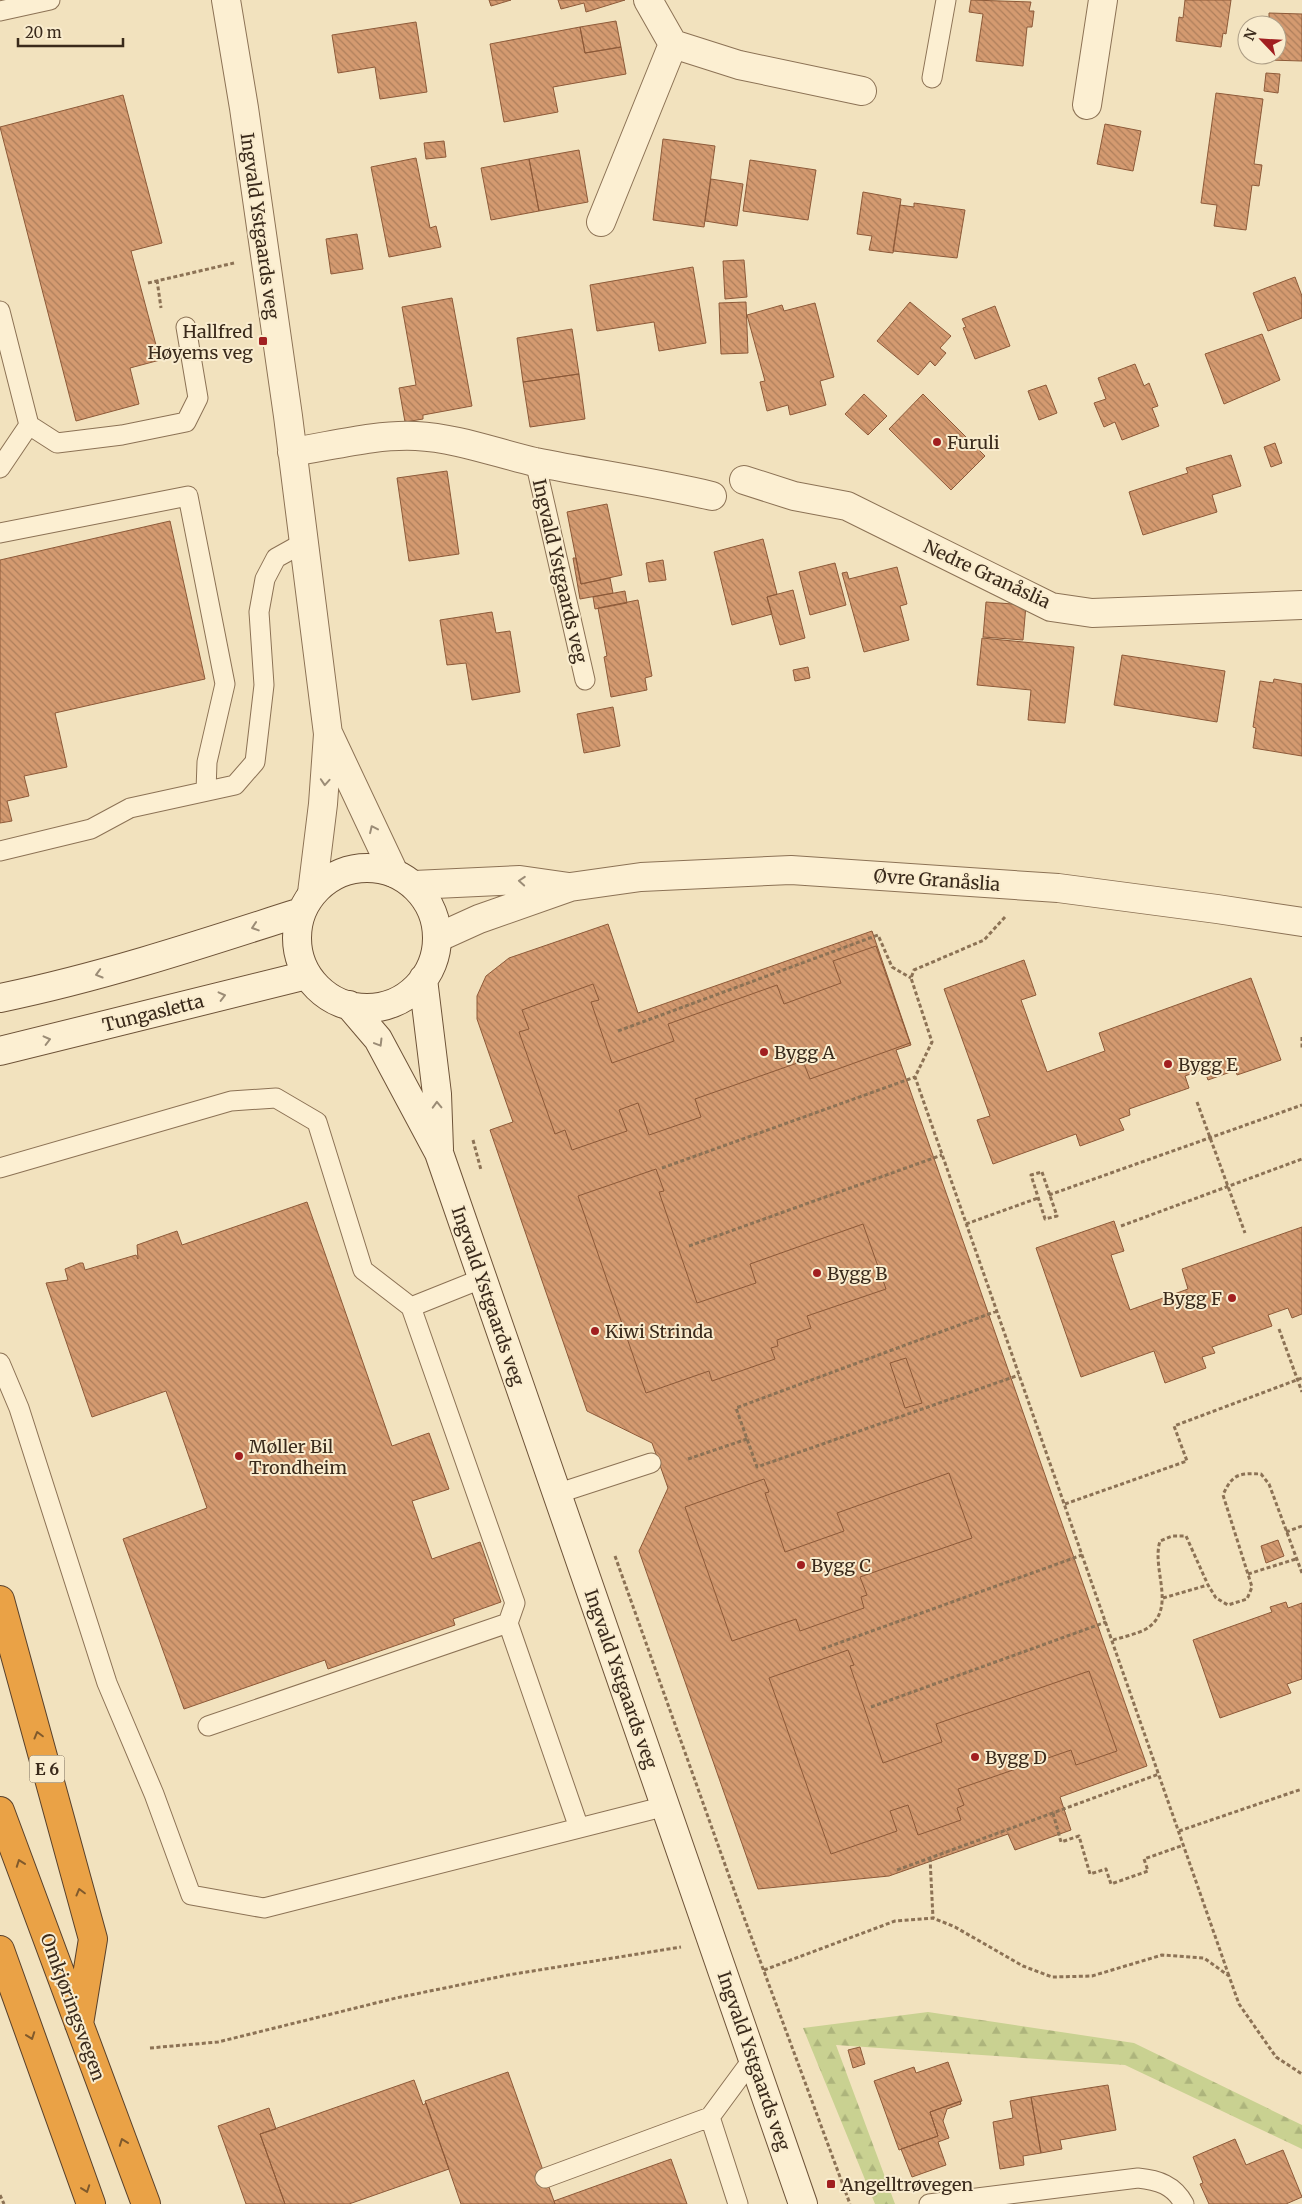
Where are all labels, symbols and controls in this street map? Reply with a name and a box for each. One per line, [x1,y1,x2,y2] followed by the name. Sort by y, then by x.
[18,15,122,47] scale bar
[1237,15,1287,65] north arrow
[25,23,62,42] text: 20 m
[1240,26,1261,43] text: N
[236,131,285,321] street label: Ingvald Ystgaards veg
[147,320,253,364] place label: Hallfred Høyems veg
[257,335,269,347] marker: Hallfred Høyems veg
[947,431,1000,454] place label: Furuli
[931,436,943,448] marker: Furuli
[528,477,592,665] street label: Ingvald Ystgaards veg
[920,535,1054,614] street label: Nedre Granåslia
[319,778,330,786] one-way arrow
[368,825,379,834] one-way arrow
[873,864,1001,896] street label: Øvre Granåslia
[518,875,526,886] one-way arrow
[251,921,259,931] one-way arrow
[95,969,104,979] one-way arrow
[100,989,206,1037] street label: Tungasletta
[218,991,227,1002] one-way arrow
[43,1035,51,1045] one-way arrow
[373,1037,383,1046] one-way arrow
[774,1041,835,1064] place label: Bygg A
[758,1046,770,1058] marker: Bygg A
[1178,1053,1238,1076] place label: Bygg E
[1162,1058,1174,1070] marker: Bygg E
[432,1100,442,1108] one-way arrow
[446,1203,530,1389] street label: Ingvald Ystgaards veg
[827,1262,887,1285] place label: Bygg B
[811,1267,823,1279] marker: Bygg B
[1163,1287,1222,1310] place label: Bygg F
[1226,1292,1238,1304] marker: Bygg F
[605,1320,714,1343] place label: Kiwi Strinda
[589,1325,601,1337] marker: Kiwi Strinda
[249,1435,347,1479] place label: Møller Bil Trondheim
[233,1450,245,1462] marker: Møller Bil Trondheim
[811,1554,871,1577] place label: Bygg C
[795,1559,807,1571] marker: Bygg C
[579,1586,663,1772] street label: Ingvald Ystgaards veg
[33,1731,43,1739] one-way arrow
[985,1746,1047,1769] place label: Bygg D
[969,1751,981,1763] marker: Bygg D
[30,1756,64,1782] road number: E 6
[16,1860,26,1868] one-way arrow
[75,1887,86,1896] one-way arrow
[36,1930,110,2084] street label: Omkjøringsvegen
[712,1968,796,2154] street label: Ingvald Ystgaards veg
[25,2031,35,2039] one-way arrow
[119,2138,129,2147] one-way arrow
[840,2173,973,2196] place label: Angelltrøvegen
[825,2178,837,2190] marker: Angelltrøvegen
[80,2184,90,2192] one-way arrow

